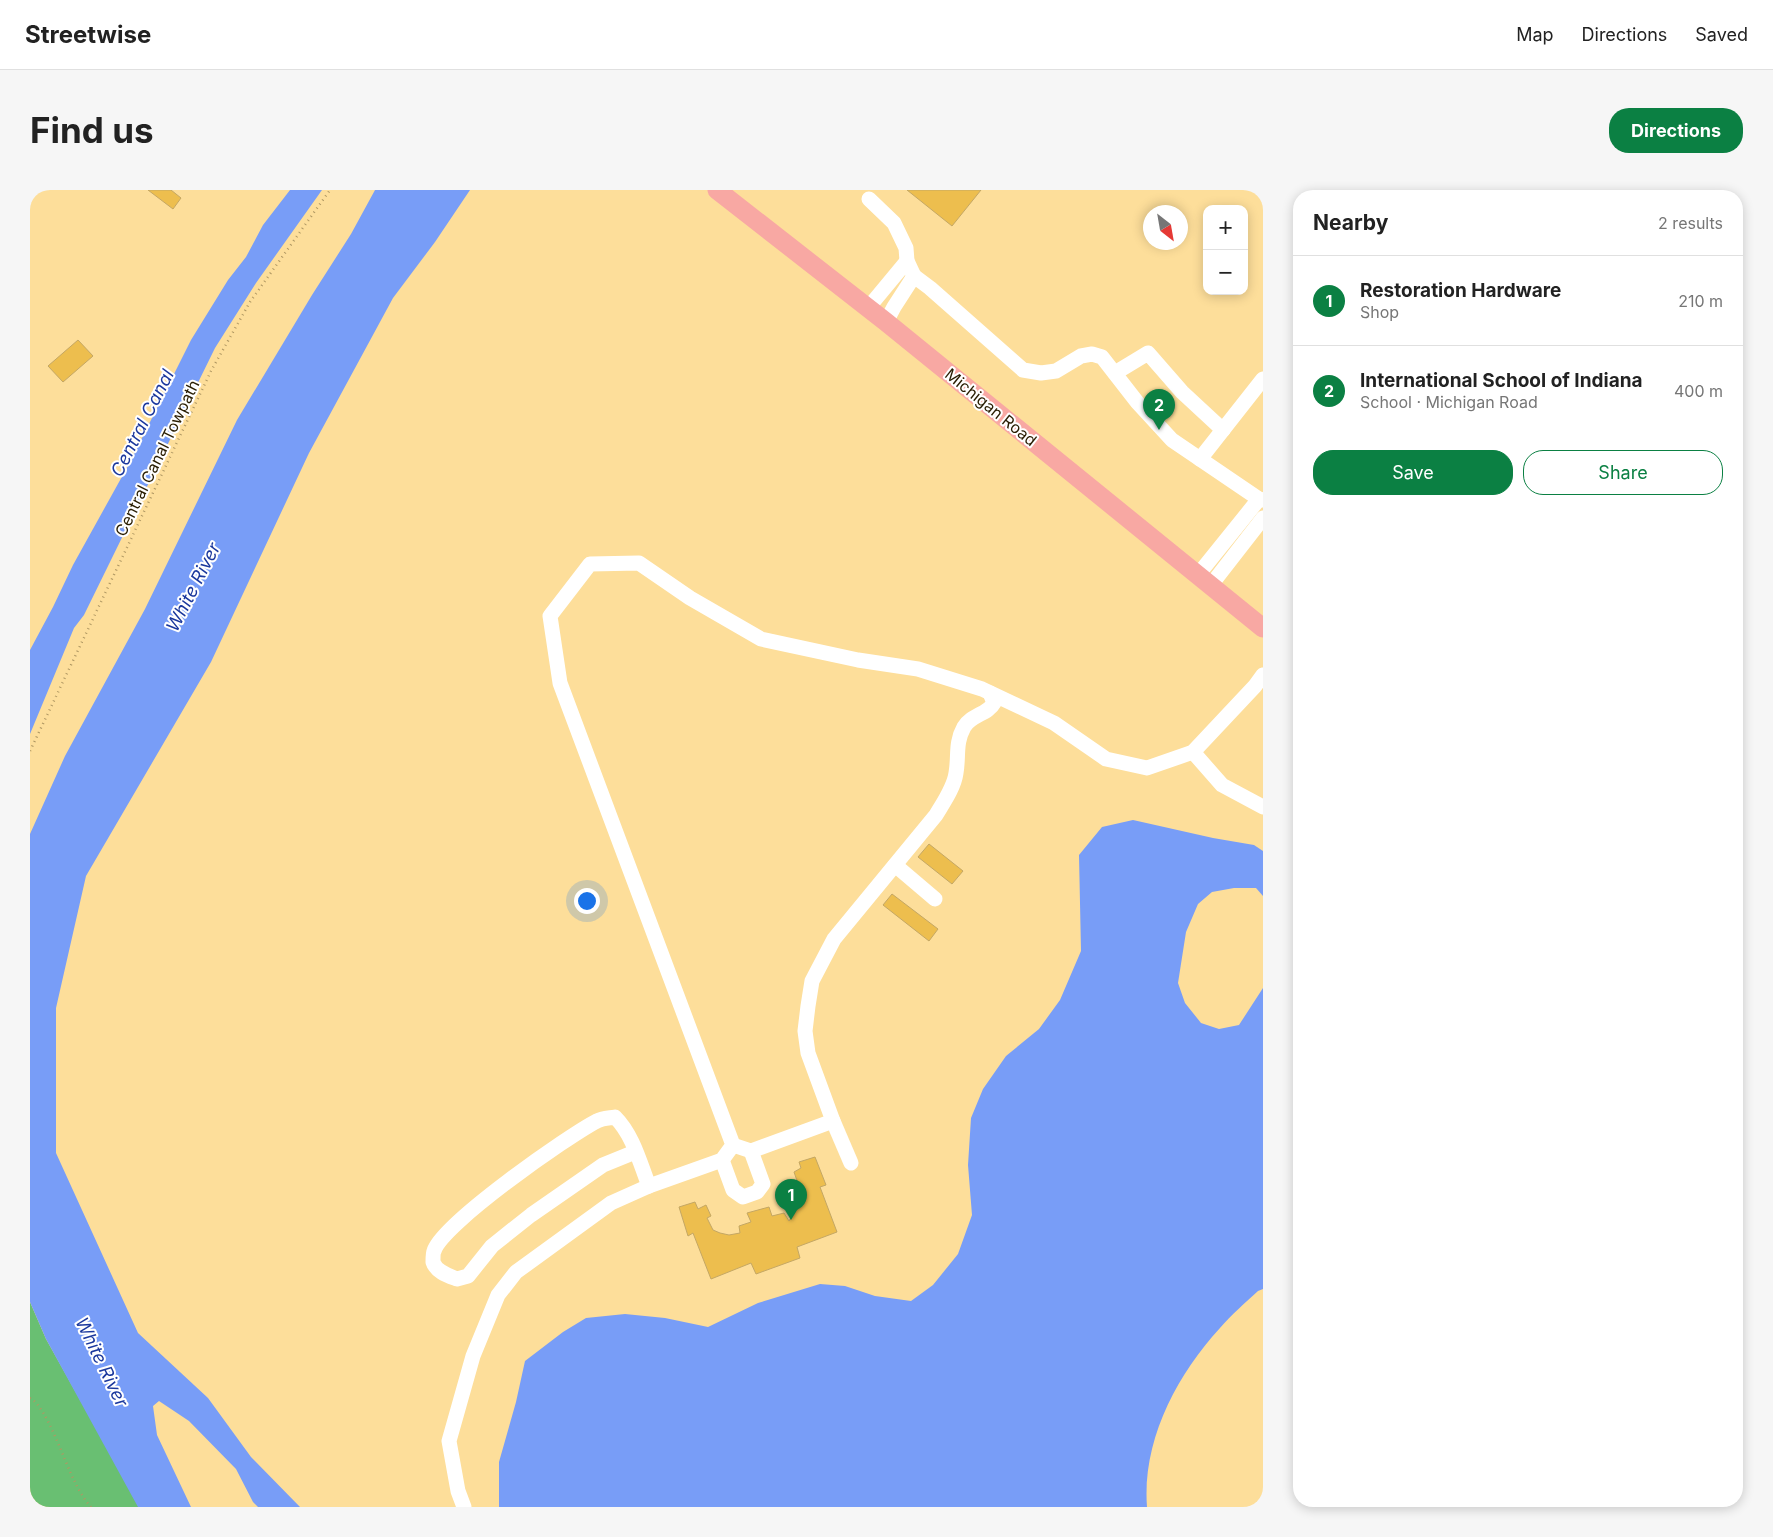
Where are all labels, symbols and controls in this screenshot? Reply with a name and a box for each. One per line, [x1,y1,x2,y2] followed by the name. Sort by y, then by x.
[25,20,151,49] text: Streetwise
[1516,24,1554,45] text: Map
[1582,24,1667,45] text: Directions
[1695,24,1748,45] text: Saved
[1609,108,1743,153] button: Directions
[30,109,154,151] text: Find us
[1143,205,1188,250] north arrow
[1203,205,1248,295] map controls
[1203,205,1248,250] button: +
[1313,210,1388,235] text: Nearby
[1658,213,1723,233] text: 2 results
[1203,250,1248,295] button: −
[1360,279,1561,302] text: Restoration Hardware
[1326,291,1332,311] text: 1
[1678,291,1723,311] text: 210 m
[1360,302,1399,322] text: Shop
[941,364,1041,450] street label: Michigan Road
[106,365,178,480] water label: Central Canal
[1360,369,1643,392] text: International School of Indiana
[110,376,204,540] street label: Central Canal Towpath
[1324,381,1334,401] text: 2
[1674,381,1723,401] text: 400 m
[1143,389,1175,430] pin: 2
[1360,392,1538,412] text: School · Michigan Road
[1313,450,1513,495] button: Save
[1523,450,1723,495] button: Share
[162,538,225,635] water label: White River
[574,888,600,914] your location
[775,1179,807,1220] pin: 1
[71,1314,133,1411] water label: White River

